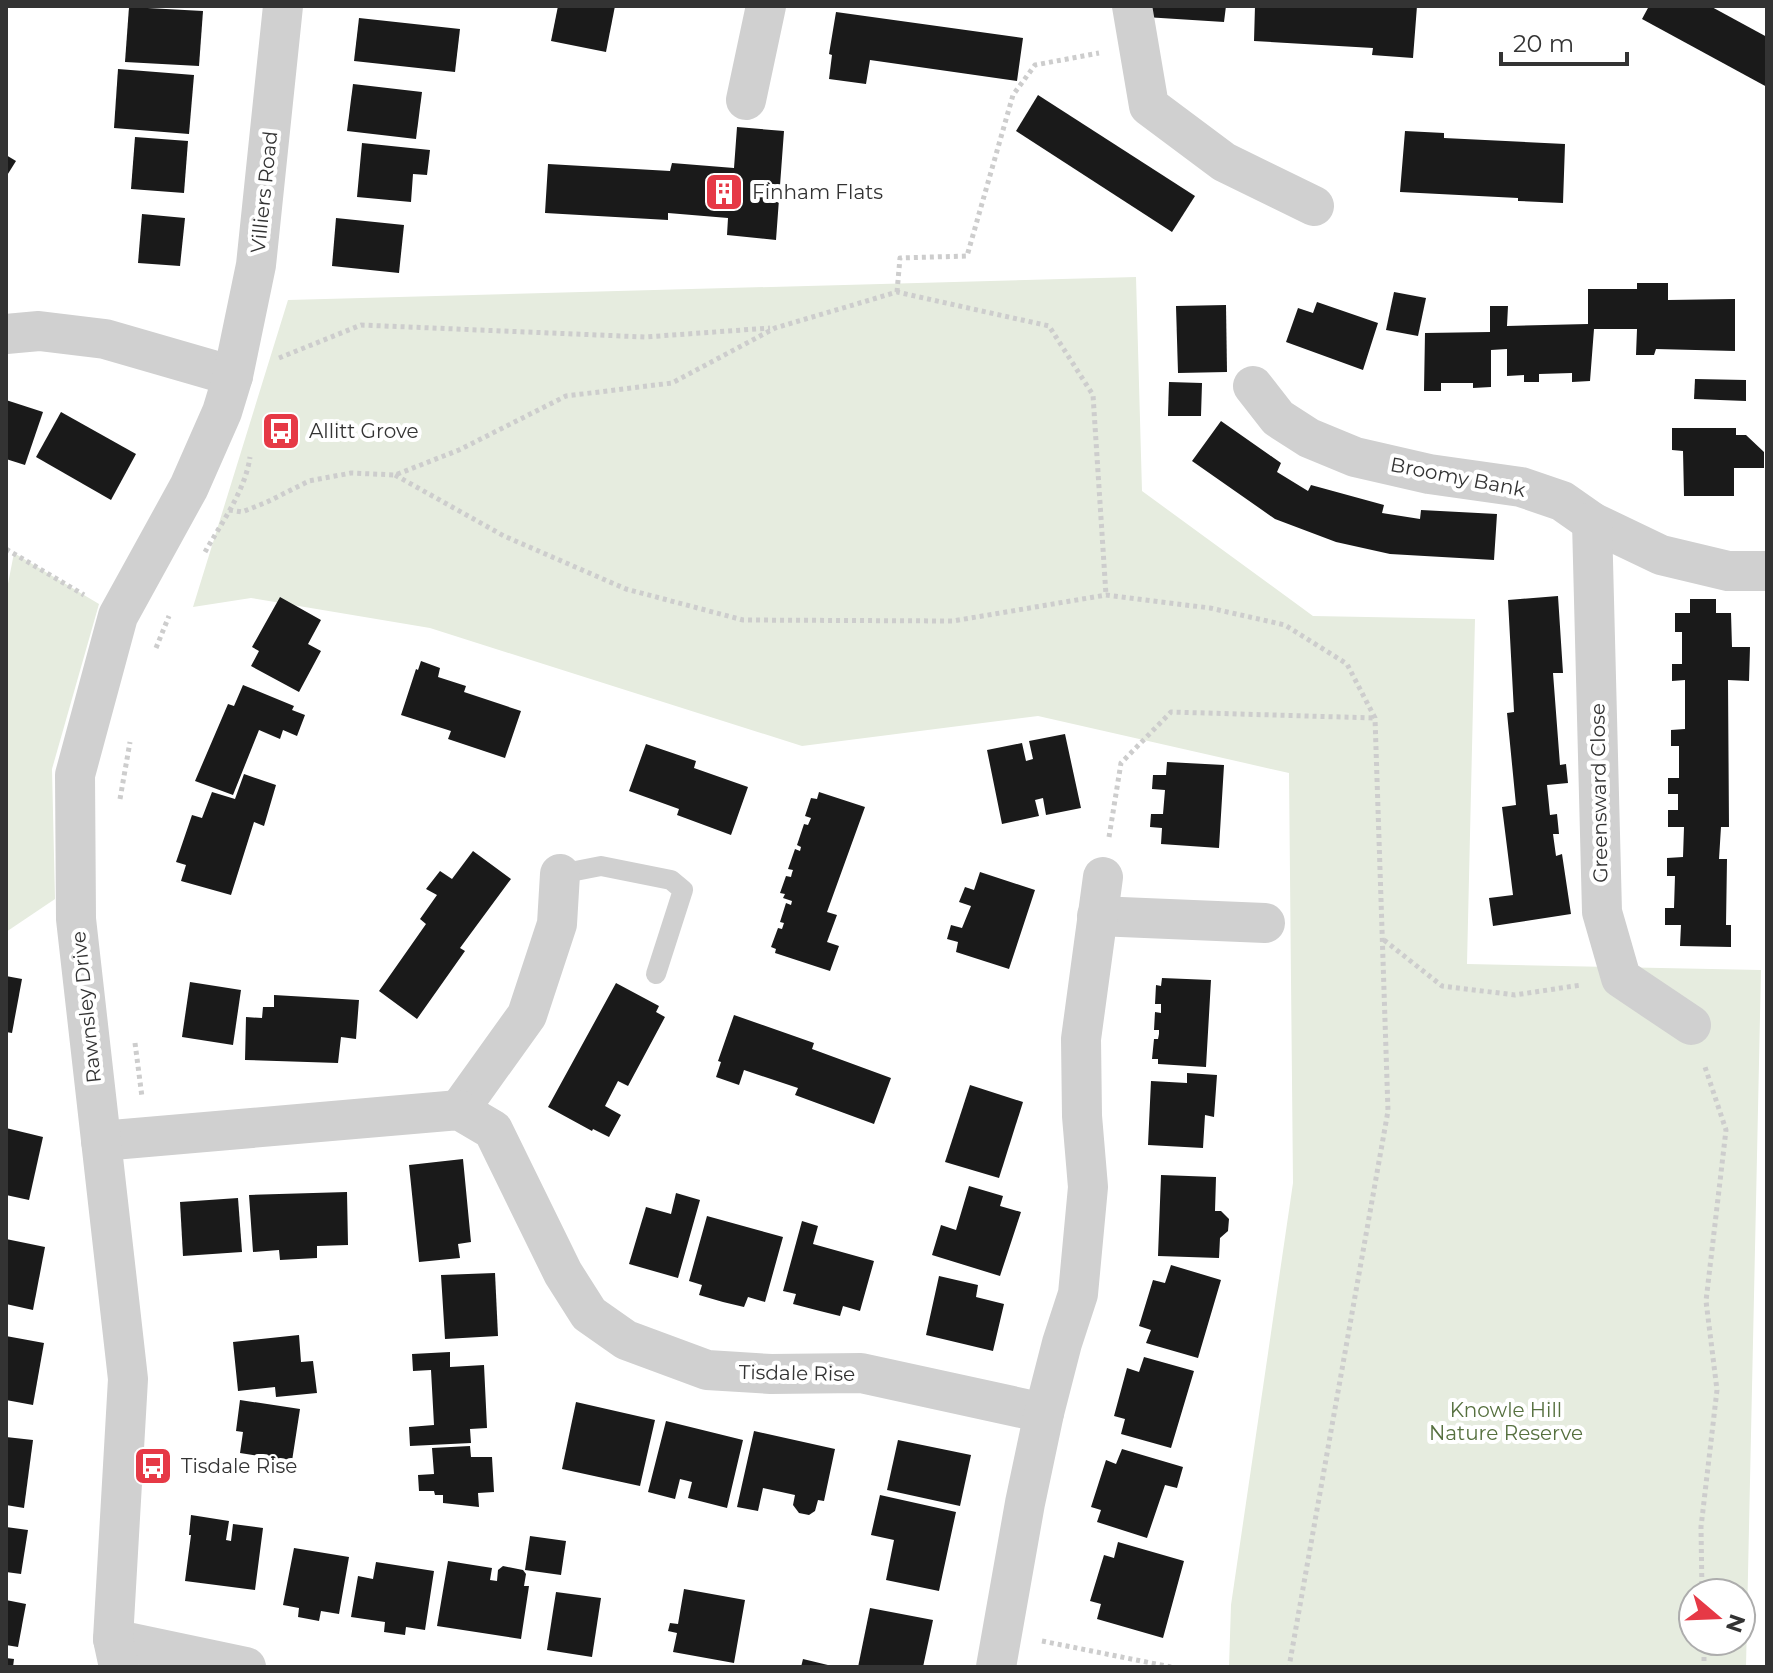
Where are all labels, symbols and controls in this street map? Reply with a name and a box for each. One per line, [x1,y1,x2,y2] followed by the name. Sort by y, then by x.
[1501,16,1627,66] scale bar
[1513,29,1574,58] text: 20 m
[246,130,282,254] street label: Villiers Road
[703,171,745,213] building icon: Finham Flats
[752,180,883,204] place label: Finham Flats
[260,410,302,452] bus stop icon: Allitt Grove
[309,419,419,443] place label: Allitt Grove
[1388,452,1528,502] street label: Broomy Bank
[1585,703,1613,883] street label: Greensward Close
[66,930,106,1084] street label: Rawnsley Drive
[739,1360,855,1386] street label: Tisdale Rise
[1429,1398,1583,1445] park label: Knowle Hill Nature Reserve
[132,1445,174,1487] bus stop icon: Tisdale Rise
[181,1454,297,1478] place label: Tisdale Rise
[1677,1577,1757,1657] north arrow
[1720,1611,1751,1636] text: N

